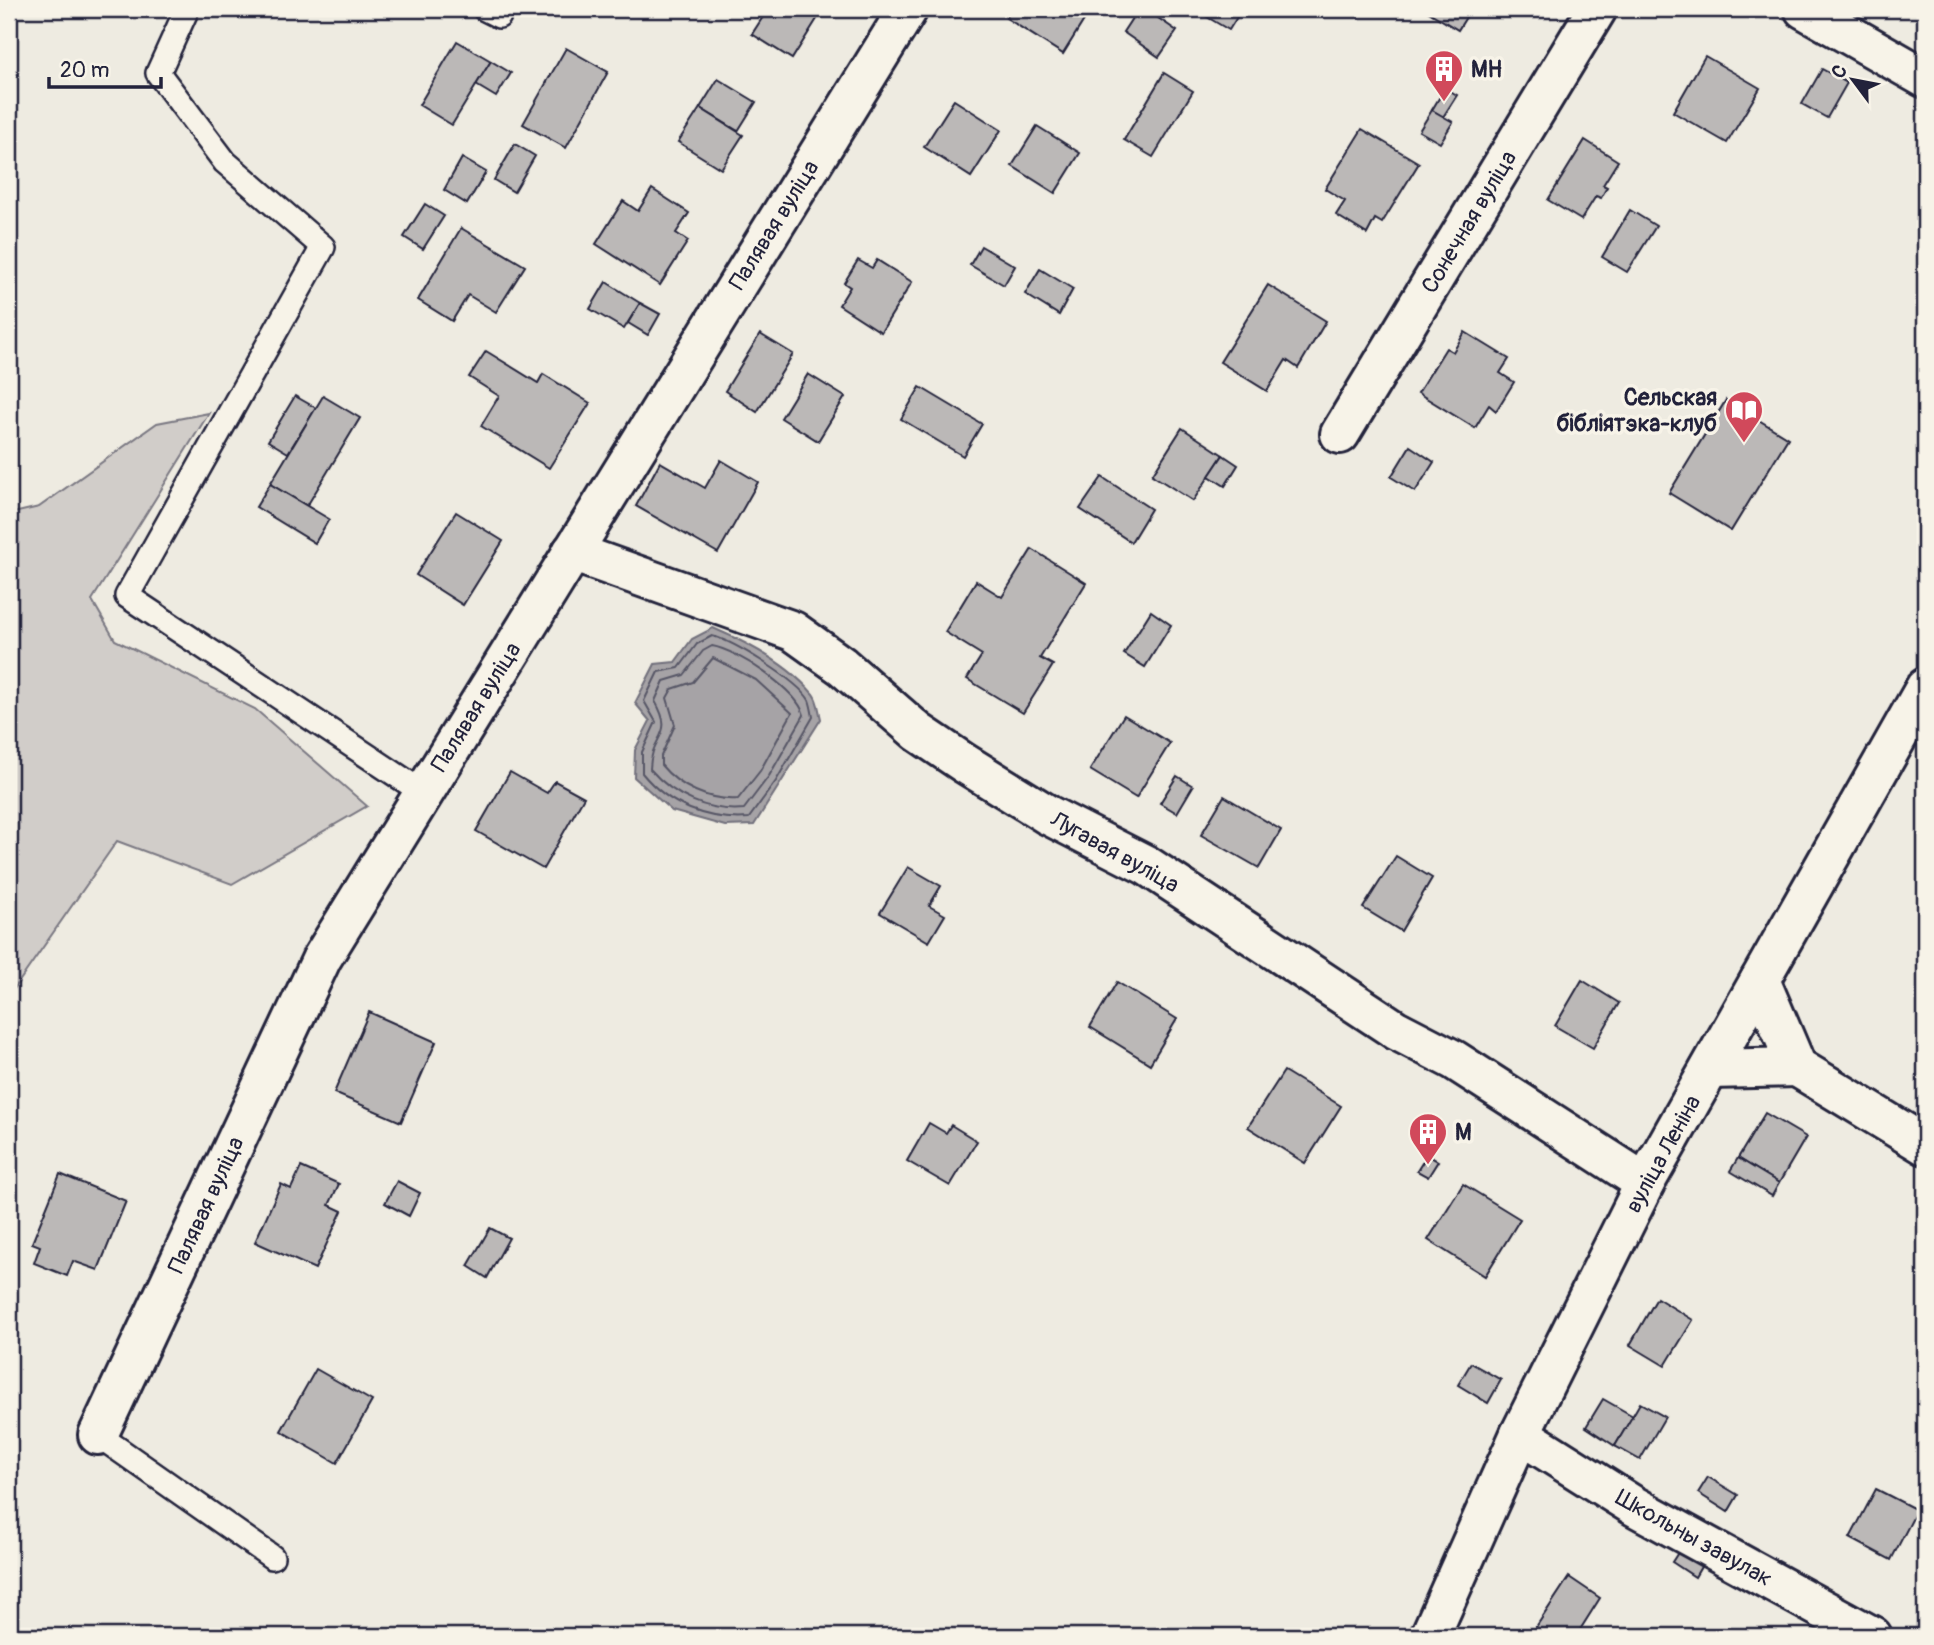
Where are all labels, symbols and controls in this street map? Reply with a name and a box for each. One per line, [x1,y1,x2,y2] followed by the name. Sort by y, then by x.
[49,46,161,90] scale bar
[1818,46,1888,116] north arrow
[1423,48,1465,103] building icon: МН
[1471,55,1502,84] place label: МН
[60,57,109,84] text: 20 m
[1826,60,1853,83] text: С
[1415,145,1523,299] street label: Сонечная вуліца
[723,155,825,295] street label: Палявая вуліца
[1556,383,1718,438] place label: Сельская бібліятэка-клуб
[1723,389,1765,444] library icon: Сельская бібліятэка-клуб
[425,637,527,777] street label: Палявая вуліца
[1045,804,1184,899] street label: Лугавая вуліца
[1619,1090,1707,1218] street label: вуліца Леніна
[1407,1111,1449,1166] building icon: M
[1455,1118,1472,1147] place label: M
[162,1132,250,1278] street label: Палявая вуліца
[1611,1483,1777,1593] street label: Школьны завулак

